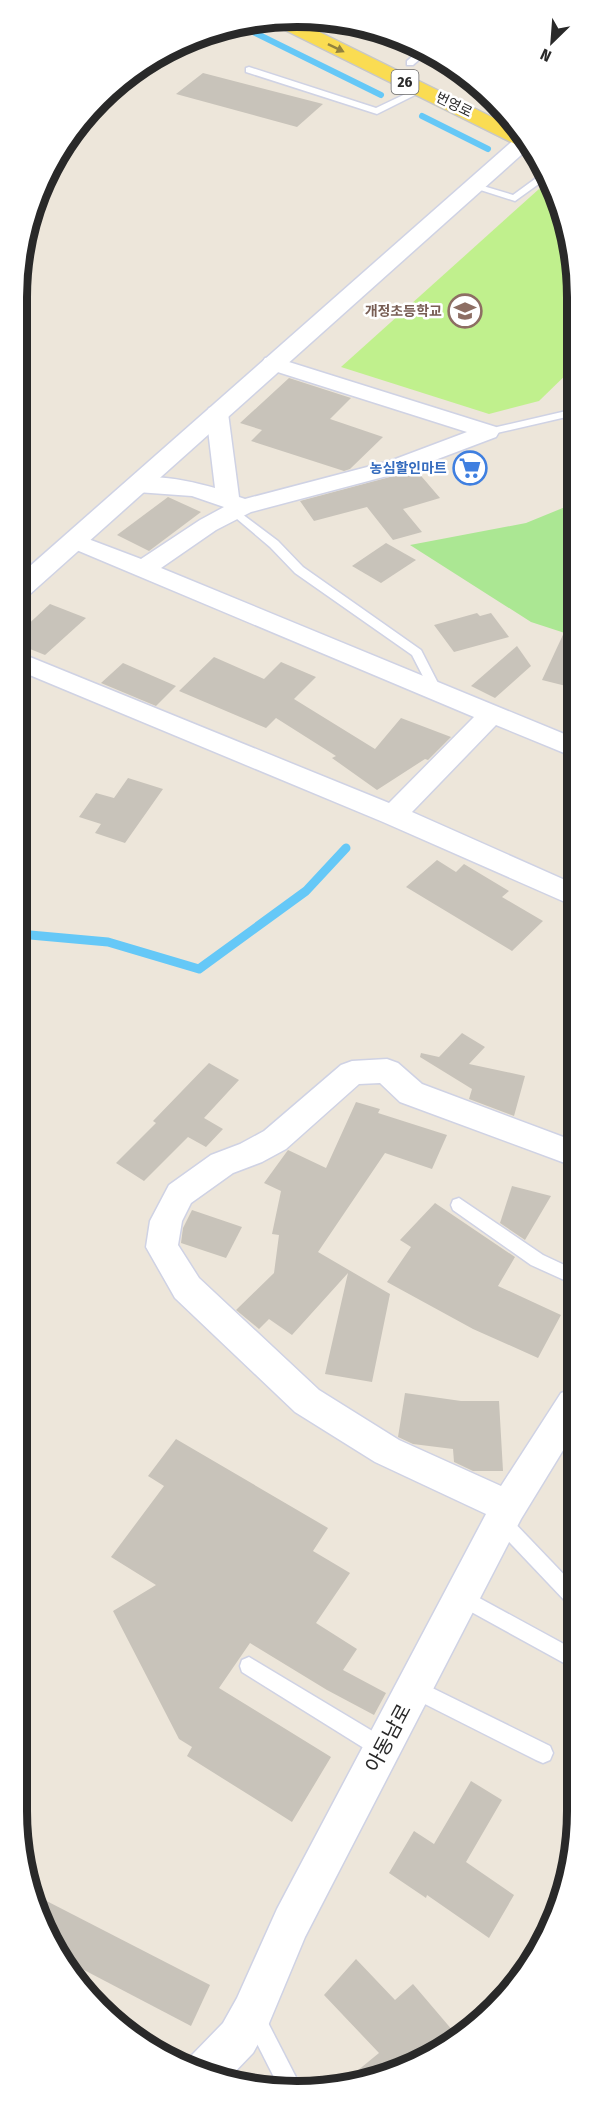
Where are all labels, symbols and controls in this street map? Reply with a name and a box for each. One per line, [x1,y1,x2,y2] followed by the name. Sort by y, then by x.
[522,12,582,72] north arrow
[328,43,345,52] one-way arrow
[538,45,554,66] text: N
[392,70,418,94] road number: 26
[433,89,475,121] street label: 번영로
[447,293,483,329] school or university icon: 개정초등학교
[365,303,442,320] place label: 개정초등학교
[452,450,488,486] supermarket icon: 농심할인마트
[370,460,447,477] place label: 농심할인마트
[360,1700,416,1776] street label: 아동남로

